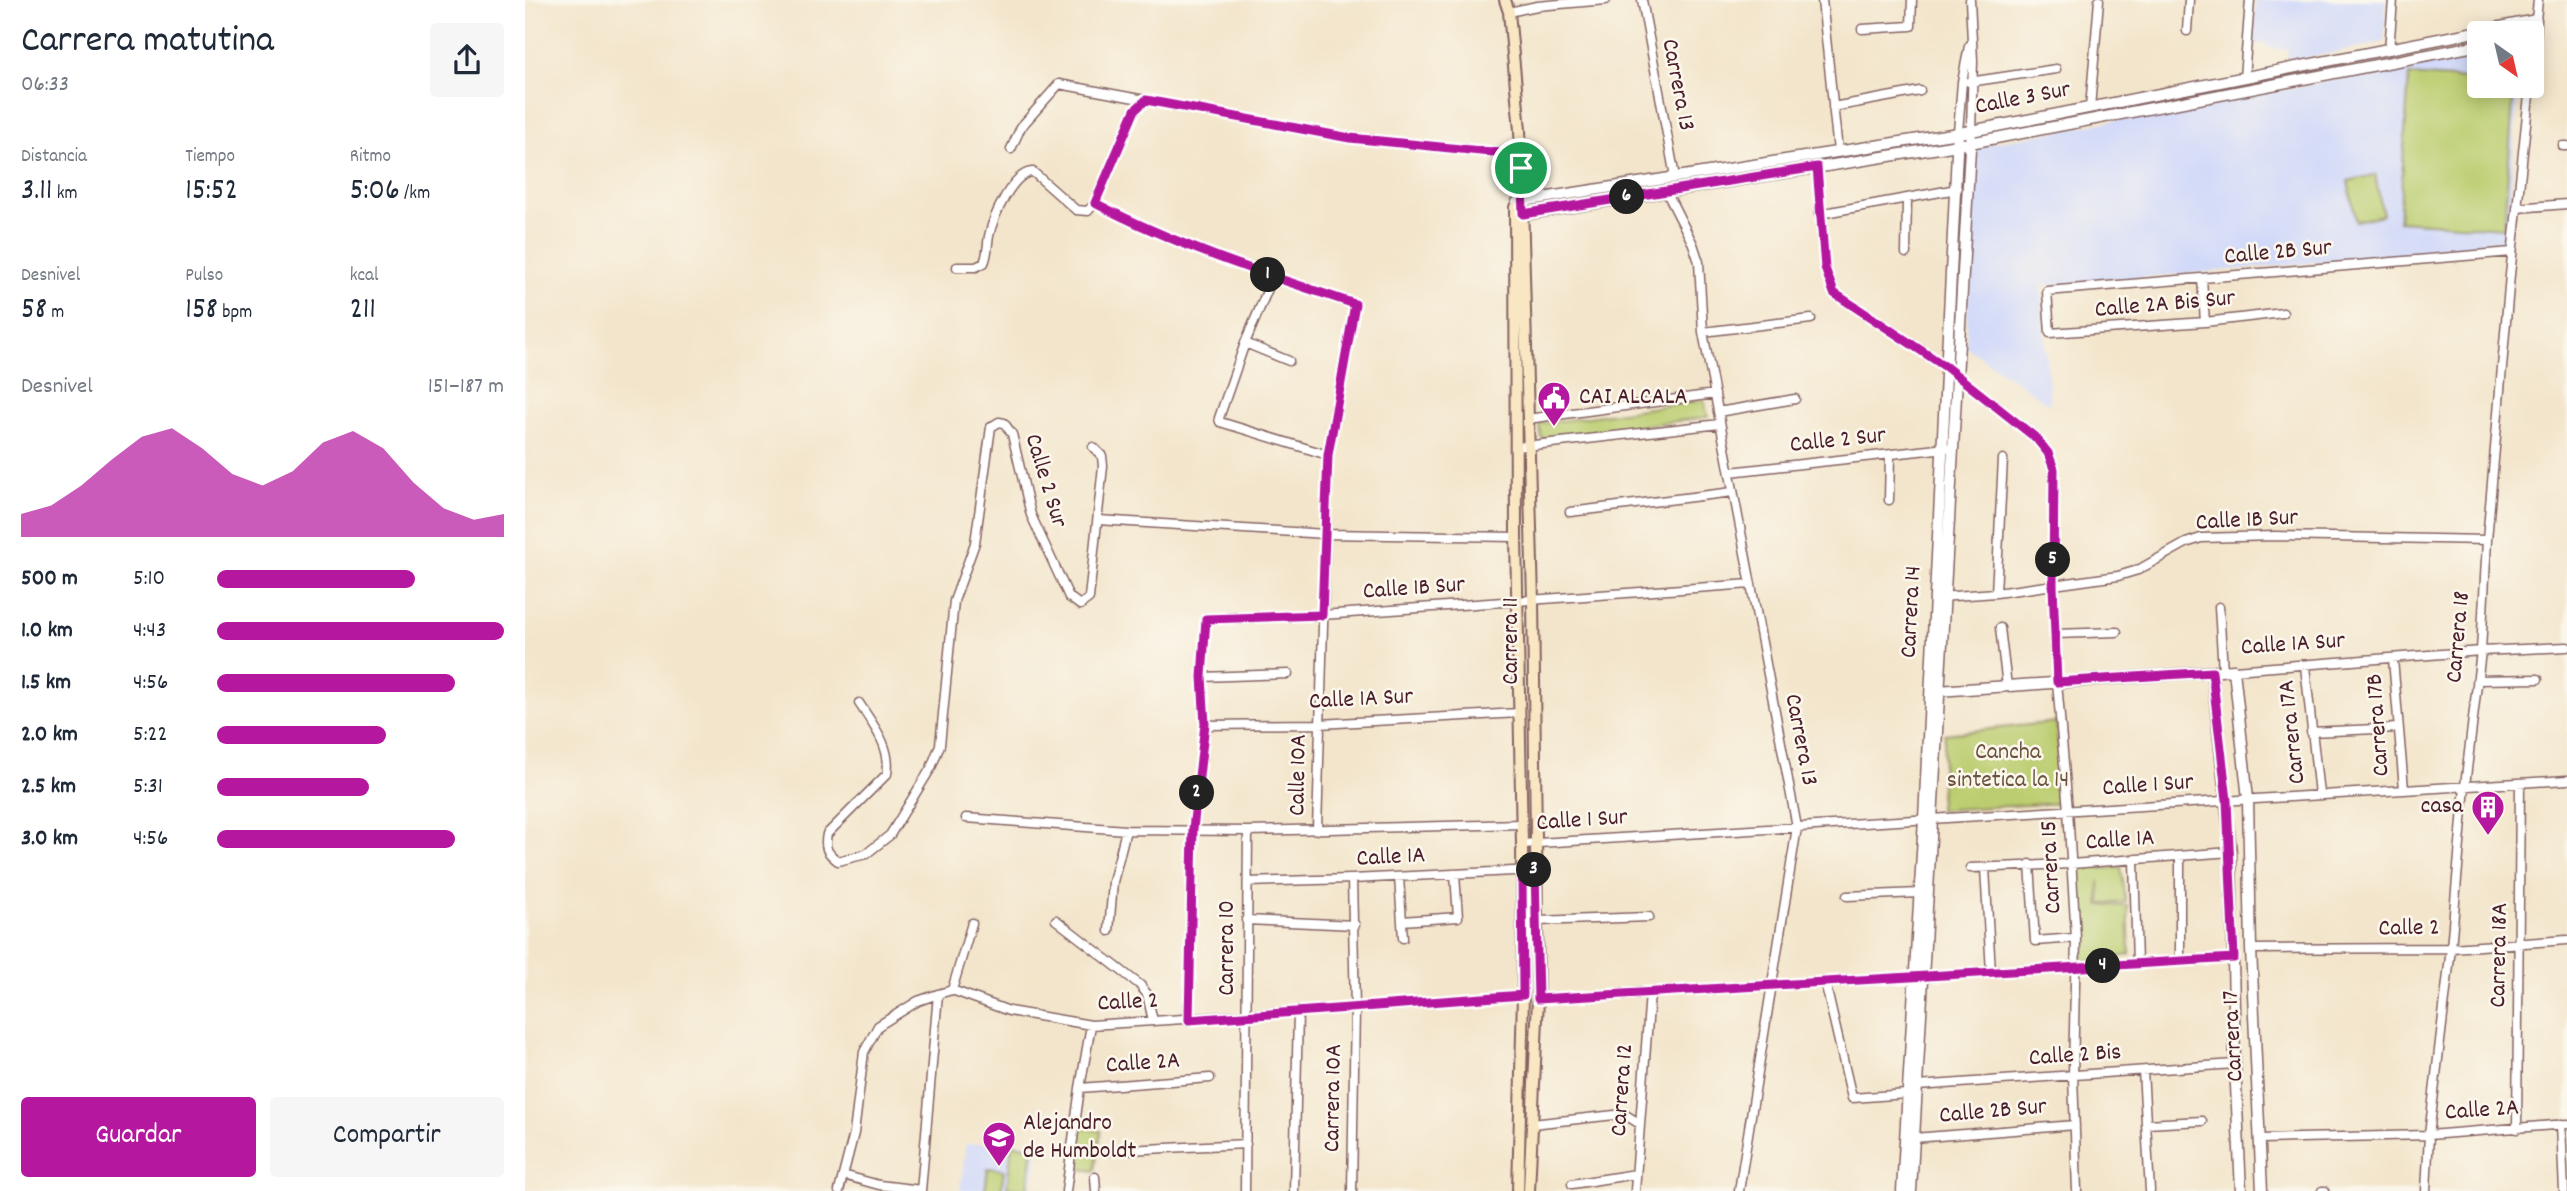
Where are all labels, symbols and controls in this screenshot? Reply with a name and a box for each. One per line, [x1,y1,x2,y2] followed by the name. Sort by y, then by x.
[21,15,274,70] text: Carrera matutina
[2467,21,2545,98] north arrow
[2467,21,2544,98] map controls
[430,23,504,97] button: share
[1651,36,1703,134] street label: Carrera 13
[21,69,69,102] text: 06:33
[1972,73,2074,125] street label: Calle 3 Sur
[1491,138,1551,198] pin
[21,144,87,171] text: Distancia
[185,144,235,171] text: Tiempo
[350,144,391,171] text: Ritmo
[1502,149,1540,187] icon: arrive
[21,171,52,214] text: 3.11
[185,171,238,214] text: 15:52
[350,171,400,214] text: 5:06
[1609,180,1645,214] pin: 6
[52,181,78,208] text: km
[400,181,430,208] text: /km
[1622,183,1631,210] text: 6
[2223,231,2333,275] street label: Calle 2B Sur
[1251,258,1285,292] pin: 1
[1265,261,1270,288] text: 1
[21,263,80,290] text: Desnivel
[185,263,223,290] text: Pulso
[350,263,379,290] text: kcal
[2093,282,2237,328] street label: Calle 2A Bis Sur
[21,290,47,333] text: 58
[185,290,218,333] text: 158
[350,290,376,333] text: 211
[47,300,64,327] text: m
[218,300,252,327] text: bpm
[21,371,93,404] text: Desnivel
[428,371,504,404] text: 151–187 m
[1535,379,1573,428] public building icon: CAI ALCALA
[1579,381,1688,415] place label: CAI ALCALA
[1788,419,1888,463] street label: Calle 2 Sur
[1015,430,1075,532] street label: Calle 2 Sur
[2195,501,2299,541] street label: Calle 1B Sur
[2035,542,2071,578] pin: 5
[2048,546,2057,573] text: 5
[21,563,78,596] text: 500 m
[133,563,165,596] text: 5:10
[1893,565,1931,659] street label: Carrera 14
[1362,568,1466,610] street label: Calle 1B Sur
[2438,590,2480,684] street label: Carrera 18
[1495,597,1529,685] street label: Carrera 11
[21,615,73,648] text: 1.0 km
[133,615,166,648] text: 4:43
[2240,624,2346,666] street label: Calle 1A Sur
[21,667,71,700] text: 1.5 km
[133,667,168,700] text: 4:56
[2358,672,2400,778] street label: Carrera 17B
[2271,678,2315,786] street label: Carrera 17A
[1308,680,1414,720] street label: Calle 1A Sur
[1774,691,1826,789] street label: Carrera 13
[21,719,78,752] text: 2.0 km
[133,719,168,752] text: 5:22
[1281,734,1317,816] street label: Calle 10A
[1947,736,2069,798] park label: Cancha sintetica la 14
[2101,766,2195,806] street label: Calle 1 Sur
[21,771,76,804] text: 2.5 km
[133,771,163,804] text: 5:31
[1179,776,1215,810] pin: 2
[1192,779,1201,806] text: 2
[2469,788,2507,837] building icon: casa
[2421,790,2464,824] place label: casa
[1535,801,1629,841] street label: Calle 1 Sur
[2033,819,2071,915] street label: Carrera 15
[2084,822,2156,860] street label: Calle 1A
[21,823,78,856] text: 3.0 km
[133,823,168,856] text: 4:56
[1356,839,1426,877] street label: Calle 1A
[1517,852,1551,888] pin: 3
[1529,856,1538,883] text: 3
[1211,900,1245,996] street label: Carrera 10
[2482,902,2518,1008] street label: Carrera 18A
[2378,911,2440,947] street label: Calle 2
[2085,948,2121,984] pin: 4
[2099,952,2106,979] text: 4
[1097,984,1159,1022] street label: Calle 2
[2215,989,2253,1083] street label: Carrera 17
[2028,1036,2122,1076] street label: Calle 2 Bis
[1603,1042,1643,1138] street label: Carrera 12
[1316,1043,1352,1153] street label: Carrera 10A
[1105,1044,1181,1084] street label: Calle 2A
[1938,1090,2048,1134] street label: Calle 2B Sur
[2444,1091,2520,1131] street label: Calle 2A
[21,1097,256,1177] button: Guardar
[270,1097,504,1177] button: Compartir
[1023,1107,1136,1169] place label: Alejandro de Humboldt
[980,1119,1018,1168] school or university icon: Alejandro de Humboldt

